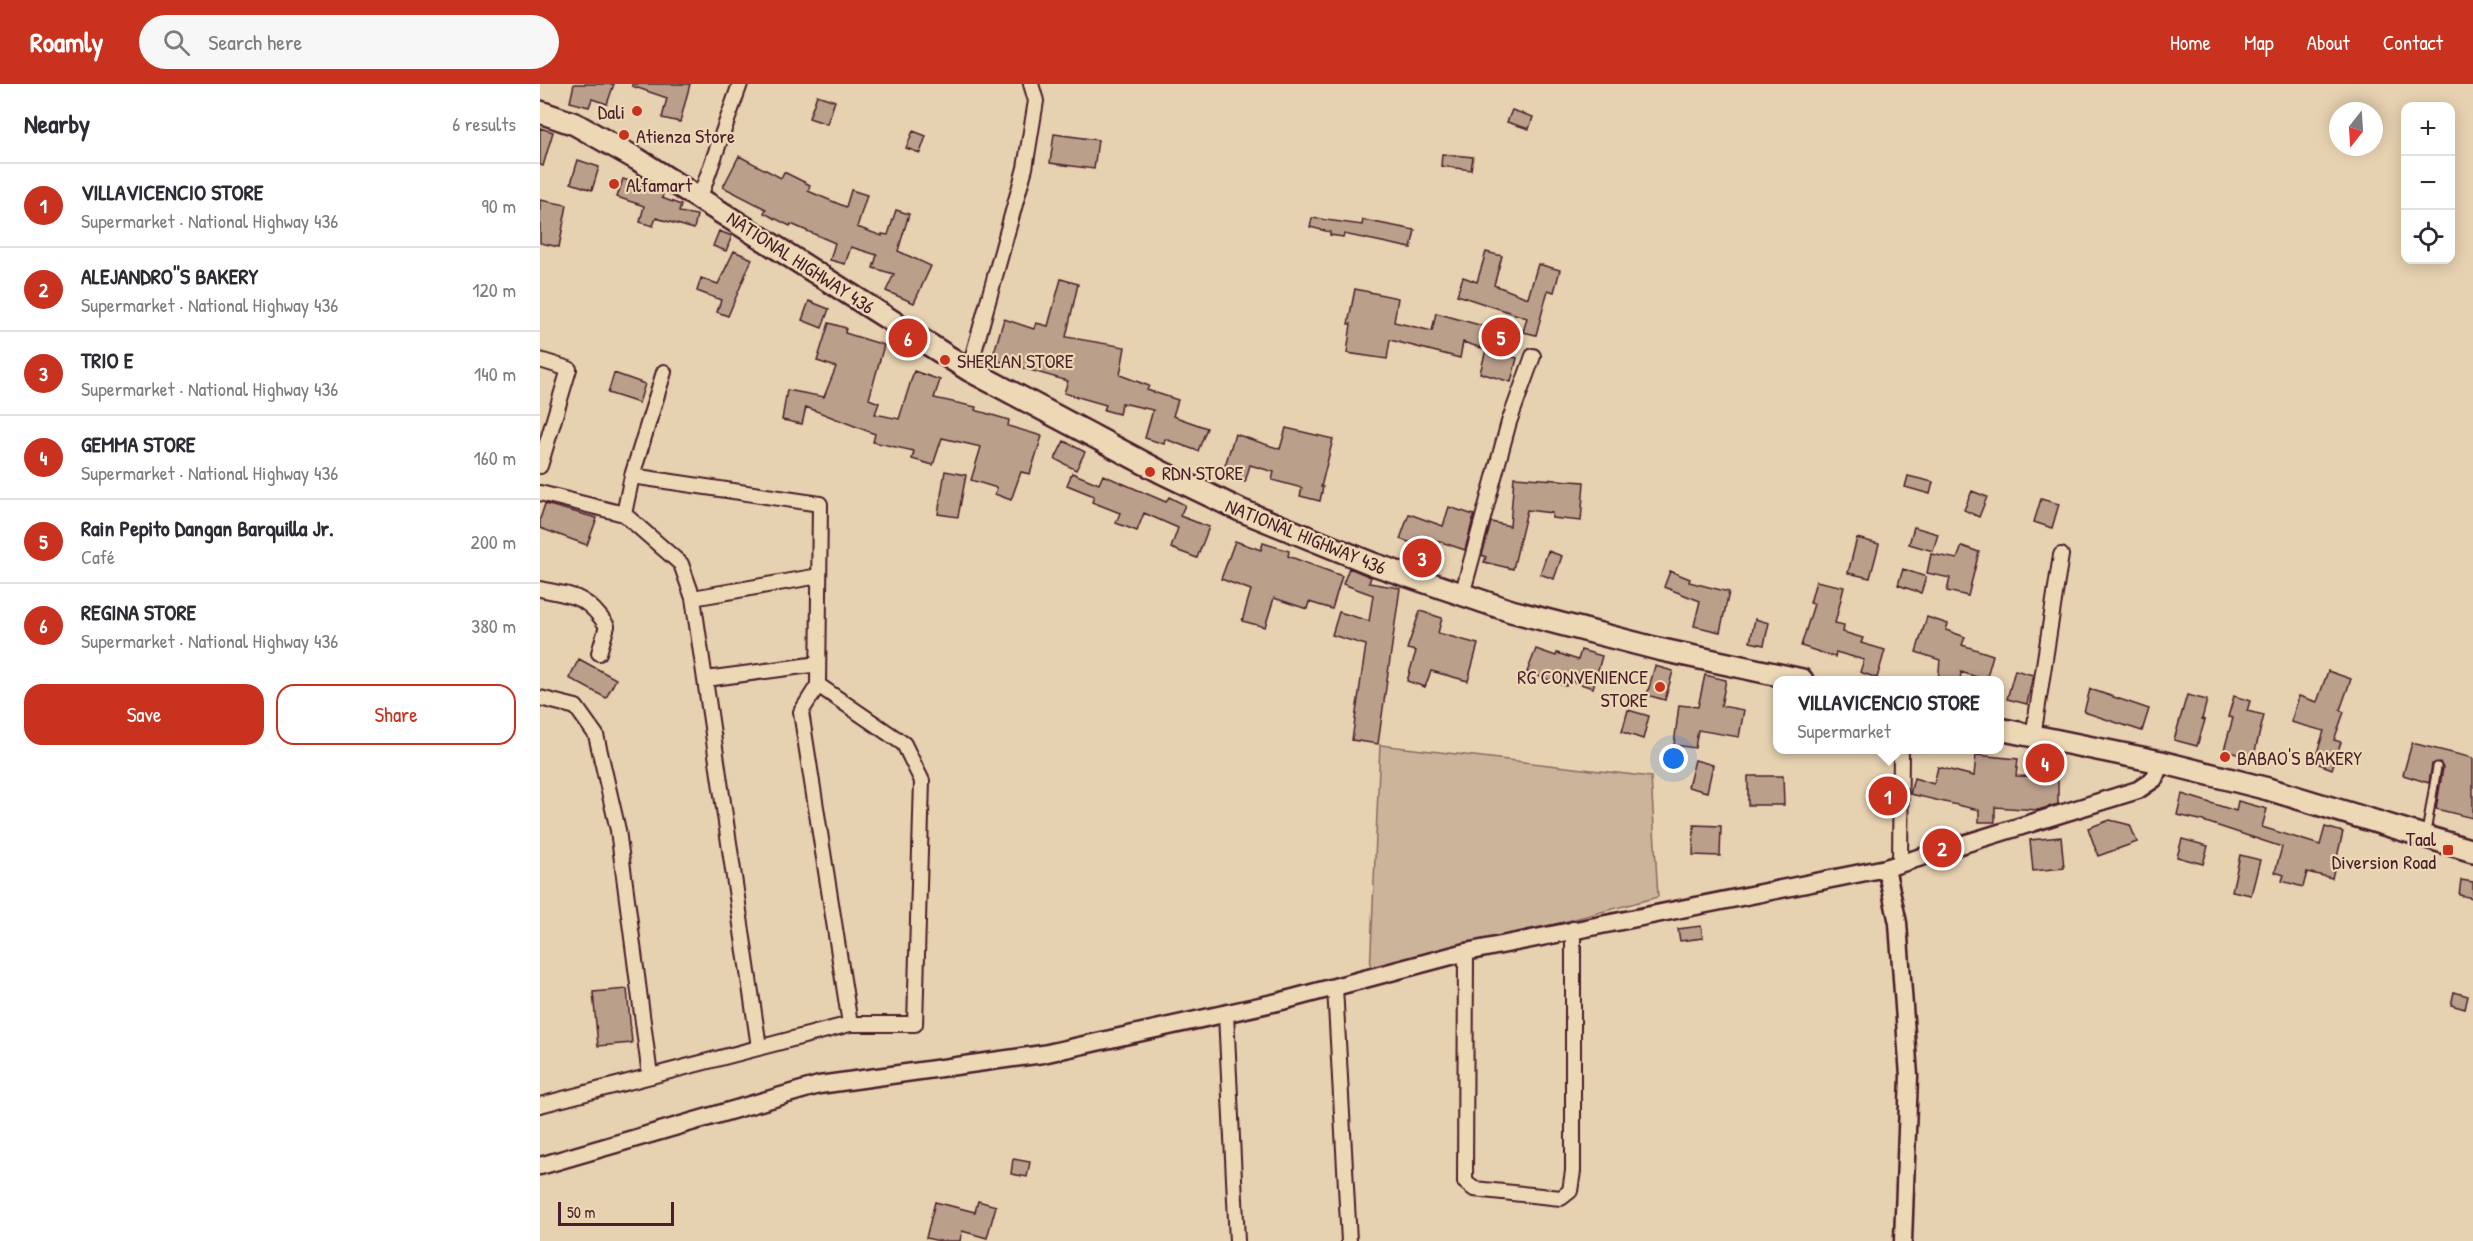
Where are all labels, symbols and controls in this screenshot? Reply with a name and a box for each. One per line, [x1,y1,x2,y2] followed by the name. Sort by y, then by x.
[139,15,559,69] search box
[30,23,103,61] text: Roamly
[160,26,193,59] icon: search
[208,27,302,57] text: Search here
[2170,28,2211,57] text: Home
[2244,28,2274,57] text: Map
[2307,28,2350,57] text: About
[2383,28,2443,57] text: Contact
[598,98,625,125] place label: Dali
[2329,102,2383,156] north arrow
[2401,102,2455,264] map controls
[2401,102,2455,156] button: +
[630,104,644,118] marker: Dali
[24,106,90,141] text: Nearby
[452,110,516,137] text: 6 results
[636,122,735,149] place label: Atienza Store
[617,128,631,142] marker: Atienza Store
[2401,156,2455,210] button: −
[626,171,693,198] place label: Alfamart
[81,177,264,207] text: VILLAVICENCIO STORE
[607,177,621,191] marker: Alfamart
[40,192,47,219] text: 1
[482,192,516,219] text: 90 m
[722,204,880,320] street label: NATIONAL HIGHWAY 436
[81,207,338,234] text: Supermarket · National Highway 436
[2401,210,2455,264] button: locate
[81,261,258,291] text: ALEJANDRO''S BAKERY
[39,276,48,303] text: 2
[472,276,516,303] text: 120 m
[81,291,338,318] text: Supermarket · National Highway 436
[1482,314,1520,360] pin: 5
[888,316,928,360] pin: 6
[81,345,133,375] text: TRIO E
[957,347,1074,374] place label: SHERLAN STORE
[938,353,952,367] marker: SHERLAN STORE
[39,360,48,387] text: 3
[474,360,516,387] text: 140 m
[81,375,338,402] text: Supermarket · National Highway 436
[81,429,196,459] text: GEMMA STORE
[40,444,47,471] text: 4
[474,444,516,471] text: 160 m
[81,459,338,486] text: Supermarket · National Highway 436
[1162,459,1244,486] place label: RDN STORE
[1143,465,1157,479] marker: RDN STORE
[1222,491,1390,581] street label: NATIONAL HIGHWAY 436
[81,513,334,543] text: Rain Pepito Dangan Barquilla Jr.
[39,528,48,555] text: 5
[471,528,516,555] text: 200 m
[1402,536,1442,580] pin: 3
[81,543,115,570] text: Café
[81,597,196,627] text: REGINA STORE
[40,612,47,639] text: 6
[471,612,516,639] text: 380 m
[81,627,338,654] text: Supermarket · National Highway 436
[1517,663,1648,713] place label: RG CONVENIENCE STORE
[1773,676,2004,754] popup
[1653,680,1667,694] marker: RG CONVENIENCE STORE
[24,684,264,745] button: Save
[276,684,516,745] button: Share
[1797,687,1980,717] text: VILLAVICENCIO STORE
[1797,717,1891,744] text: Supermarket
[2026,740,2064,786] pin: 4
[1659,744,1688,773] your location
[2237,744,2362,771] place label: BABAO'S BAKERY
[2218,750,2232,764] marker: BABAO'S BAKERY
[1868,774,1908,818] pin: 1
[2332,825,2437,875] place label: Taal Diversion Road
[1922,826,1962,870] pin: 2
[2441,843,2455,857] marker: Taal Diversion Road
[558,1199,674,1226] scale bar
[567,1201,596,1223] text: 50 m

